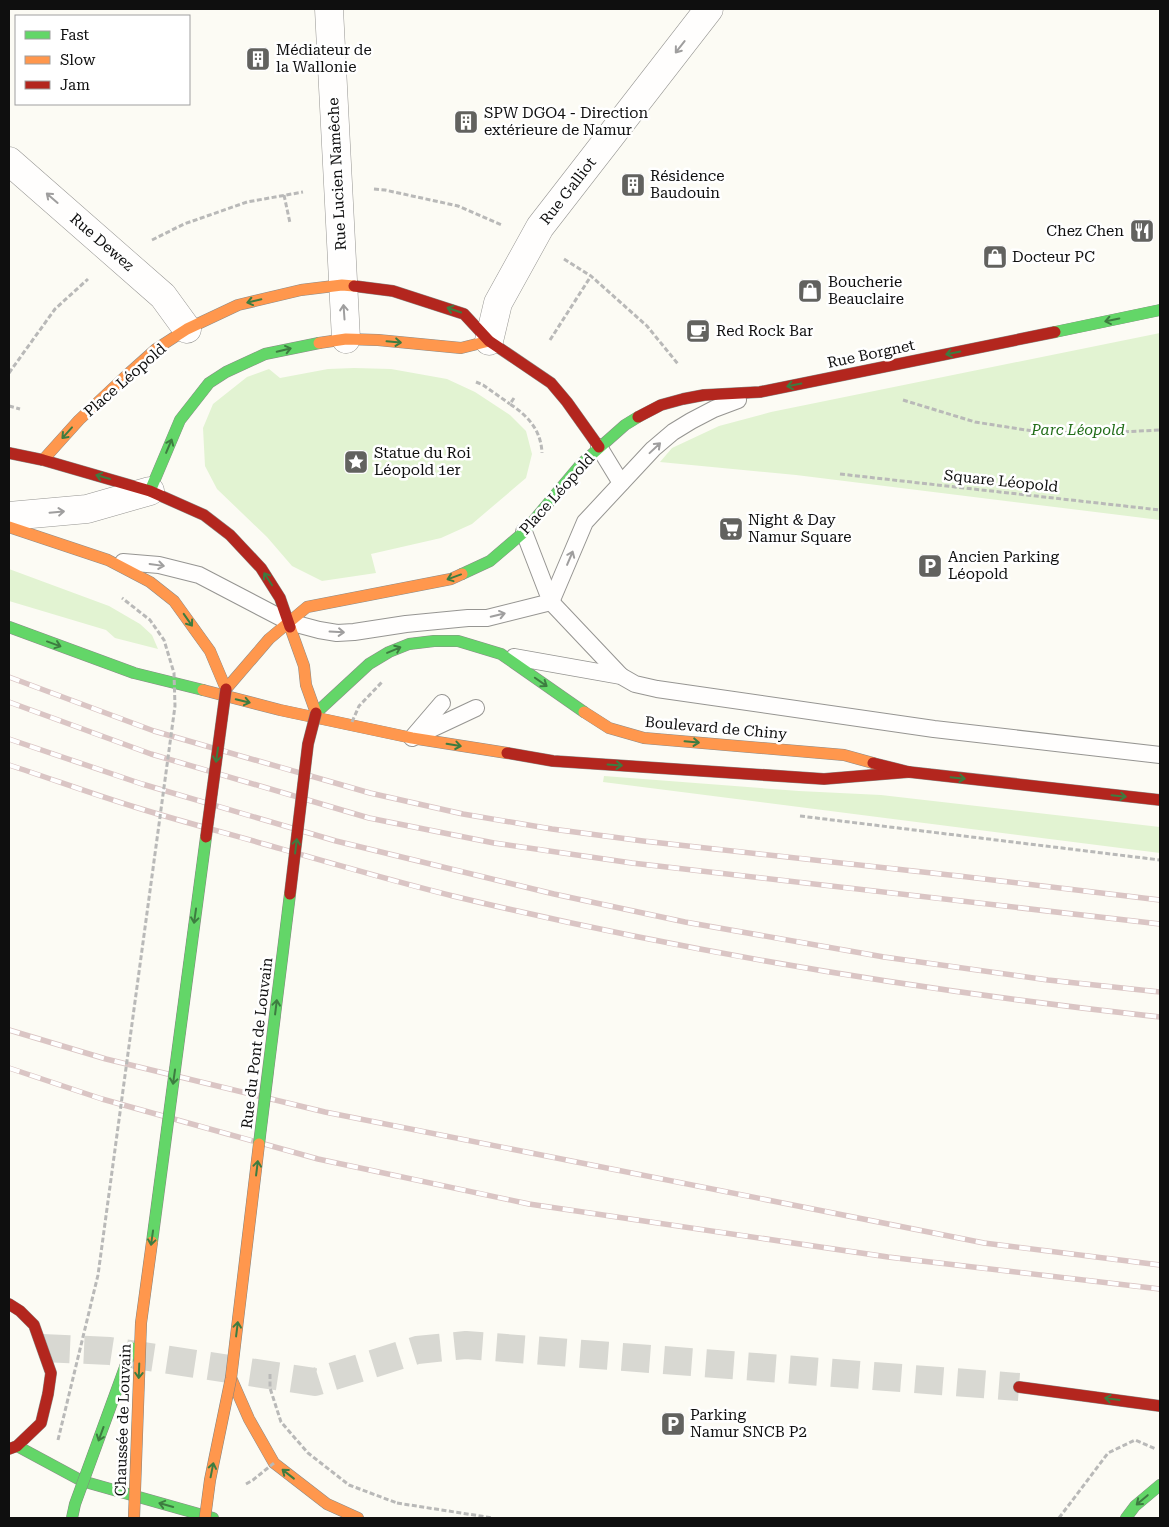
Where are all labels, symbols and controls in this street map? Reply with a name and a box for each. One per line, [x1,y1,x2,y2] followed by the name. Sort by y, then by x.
[15,15,190,105] legend
[60,26,90,44] text: Fast
[674,40,685,53] one-way arrow
[276,41,372,76] place label: Médiateur de la Wallonie
[245,46,271,72] building icon: Médiateur de la Wallonie
[60,51,96,69] text: Slow
[60,76,90,94] text: Jam
[324,97,350,251] street label: Rue Lucien Namêche
[484,104,649,139] place label: SPW DGO4 - Direction extérieure de Namur
[453,109,479,135] building icon: SPW DGO4 - Direction extérieure de Namur
[536,153,600,228] street label: Rue Galliot
[650,167,725,202] place label: Résidence Baudouin
[620,172,646,198] building icon: Résidence Baudouin
[45,193,58,204] one-way arrow
[66,209,138,275] street label: Rue Dewez
[1129,218,1155,244] restaurant icon: Chez Chen
[1046,222,1124,240] place label: Chez Chen
[982,244,1008,270] shop icon: Docteur PC
[1012,248,1095,266] place label: Docteur PC
[828,273,904,308] place label: Boucherie Beauclaire
[797,278,823,304] shop icon: Boucherie Beauclaire
[246,297,262,306] one-way arrow
[340,305,349,321] one-way arrow
[446,305,462,314] one-way arrow
[1105,316,1121,325] one-way arrow
[685,318,711,344] cafe icon: Red Rock Bar
[716,322,813,340] place label: Red Rock Bar
[826,336,917,372] street label: Rue Borgnet
[386,337,402,346] one-way arrow
[80,339,170,420] street label: Place Léopold
[276,345,292,354] one-way arrow
[946,348,962,358] one-way arrow
[787,381,803,390] one-way arrow
[1030,421,1125,439] park label: Parc Léopold
[61,427,73,440] one-way arrow
[164,439,174,454] one-way arrow
[648,442,661,454] one-way arrow
[374,444,471,479] place label: Statue du Roi Léopold 1er
[343,449,369,475] place icon: Statue du Roi Léopold 1er
[516,450,598,538] street label: Place Léopold
[943,466,1059,496] street label: Square Léopold
[95,472,111,482] one-way arrow
[49,507,65,517] one-way arrow
[748,511,852,546] place label: Night & Day Namur Square
[718,516,744,542] supermarket icon: Night & Day Namur Square
[948,548,1060,583] place label: Ancien Parking Léopold
[567,550,576,565] one-way arrow
[917,553,943,579] parking icon: Ancien Parking Léopold
[148,561,164,571] one-way arrow
[262,572,272,586] one-way arrow
[447,573,463,582] one-way arrow
[490,610,506,619] one-way arrow
[183,613,193,627] one-way arrow
[328,627,345,637] one-way arrow
[46,640,62,649] one-way arrow
[386,645,401,655] one-way arrow
[534,677,548,687] one-way arrow
[235,697,251,706] one-way arrow
[644,713,788,743] street label: Boulevard de Chiny
[684,737,700,747] one-way arrow
[445,740,461,750] one-way arrow
[212,747,222,763] one-way arrow
[607,761,623,770] one-way arrow
[949,773,965,783] one-way arrow
[1111,791,1127,801] one-way arrow
[291,838,301,854] one-way arrow
[190,908,200,924] one-way arrow
[238,956,276,1130] street label: Rue du Pont de Louvain
[271,999,281,1015] one-way arrow
[169,1069,179,1085] one-way arrow
[252,1160,262,1176] one-way arrow
[147,1230,157,1246] one-way arrow
[232,1322,242,1338] one-way arrow
[111,1343,135,1497] street label: Chaussée de Louvain
[135,1363,144,1379] one-way arrow
[1104,1394,1120,1404] one-way arrow
[690,1406,807,1441] place label: Parking Namur SNCB P2
[660,1411,686,1437] parking icon: Parking Namur SNCB P2
[96,1426,105,1442] one-way arrow
[208,1463,218,1479] one-way arrow
[282,1469,295,1480] one-way arrow
[1135,1495,1148,1506] one-way arrow
[158,1499,174,1509] one-way arrow

